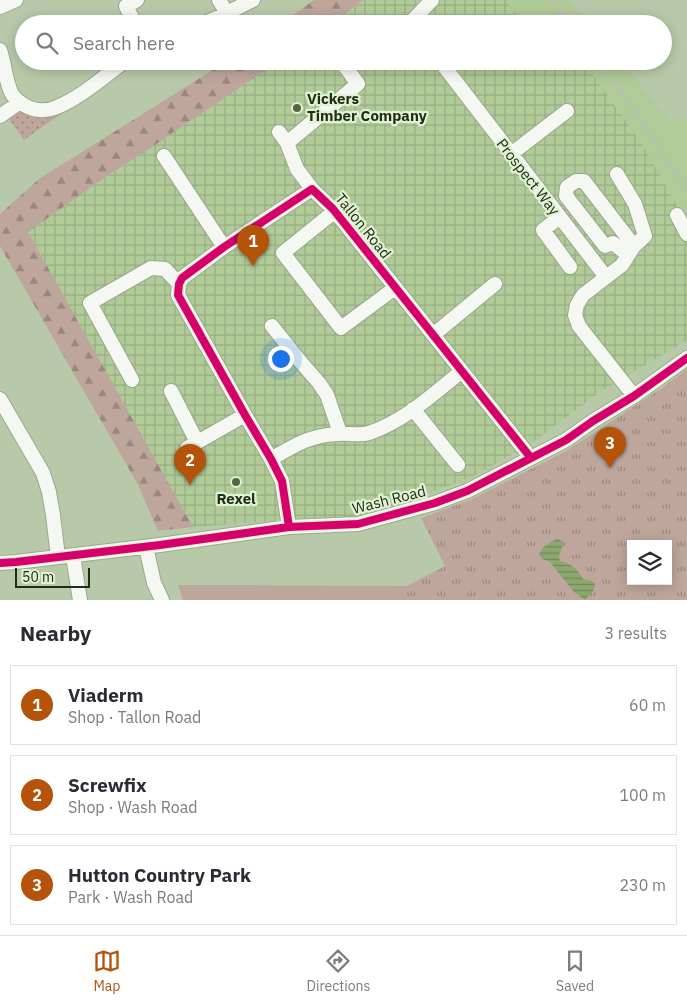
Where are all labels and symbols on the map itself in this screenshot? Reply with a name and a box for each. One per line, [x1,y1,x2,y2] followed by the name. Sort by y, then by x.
[307,89,427,125] place label: Vickers Timber Company
[291,102,303,114] marker: Vickers Timber Company
[493,135,565,219] street label: Prospect Way
[331,189,395,262] street label: Tallon Road
[237,225,269,266] pin: 1
[268,346,294,372] your location
[594,427,626,468] pin: 3
[174,444,206,485] pin: 2
[230,476,242,488] marker: Rexel
[350,481,428,518] street label: Wash Road
[216,489,256,508] place label: Rexel
[15,565,90,588] scale bar

